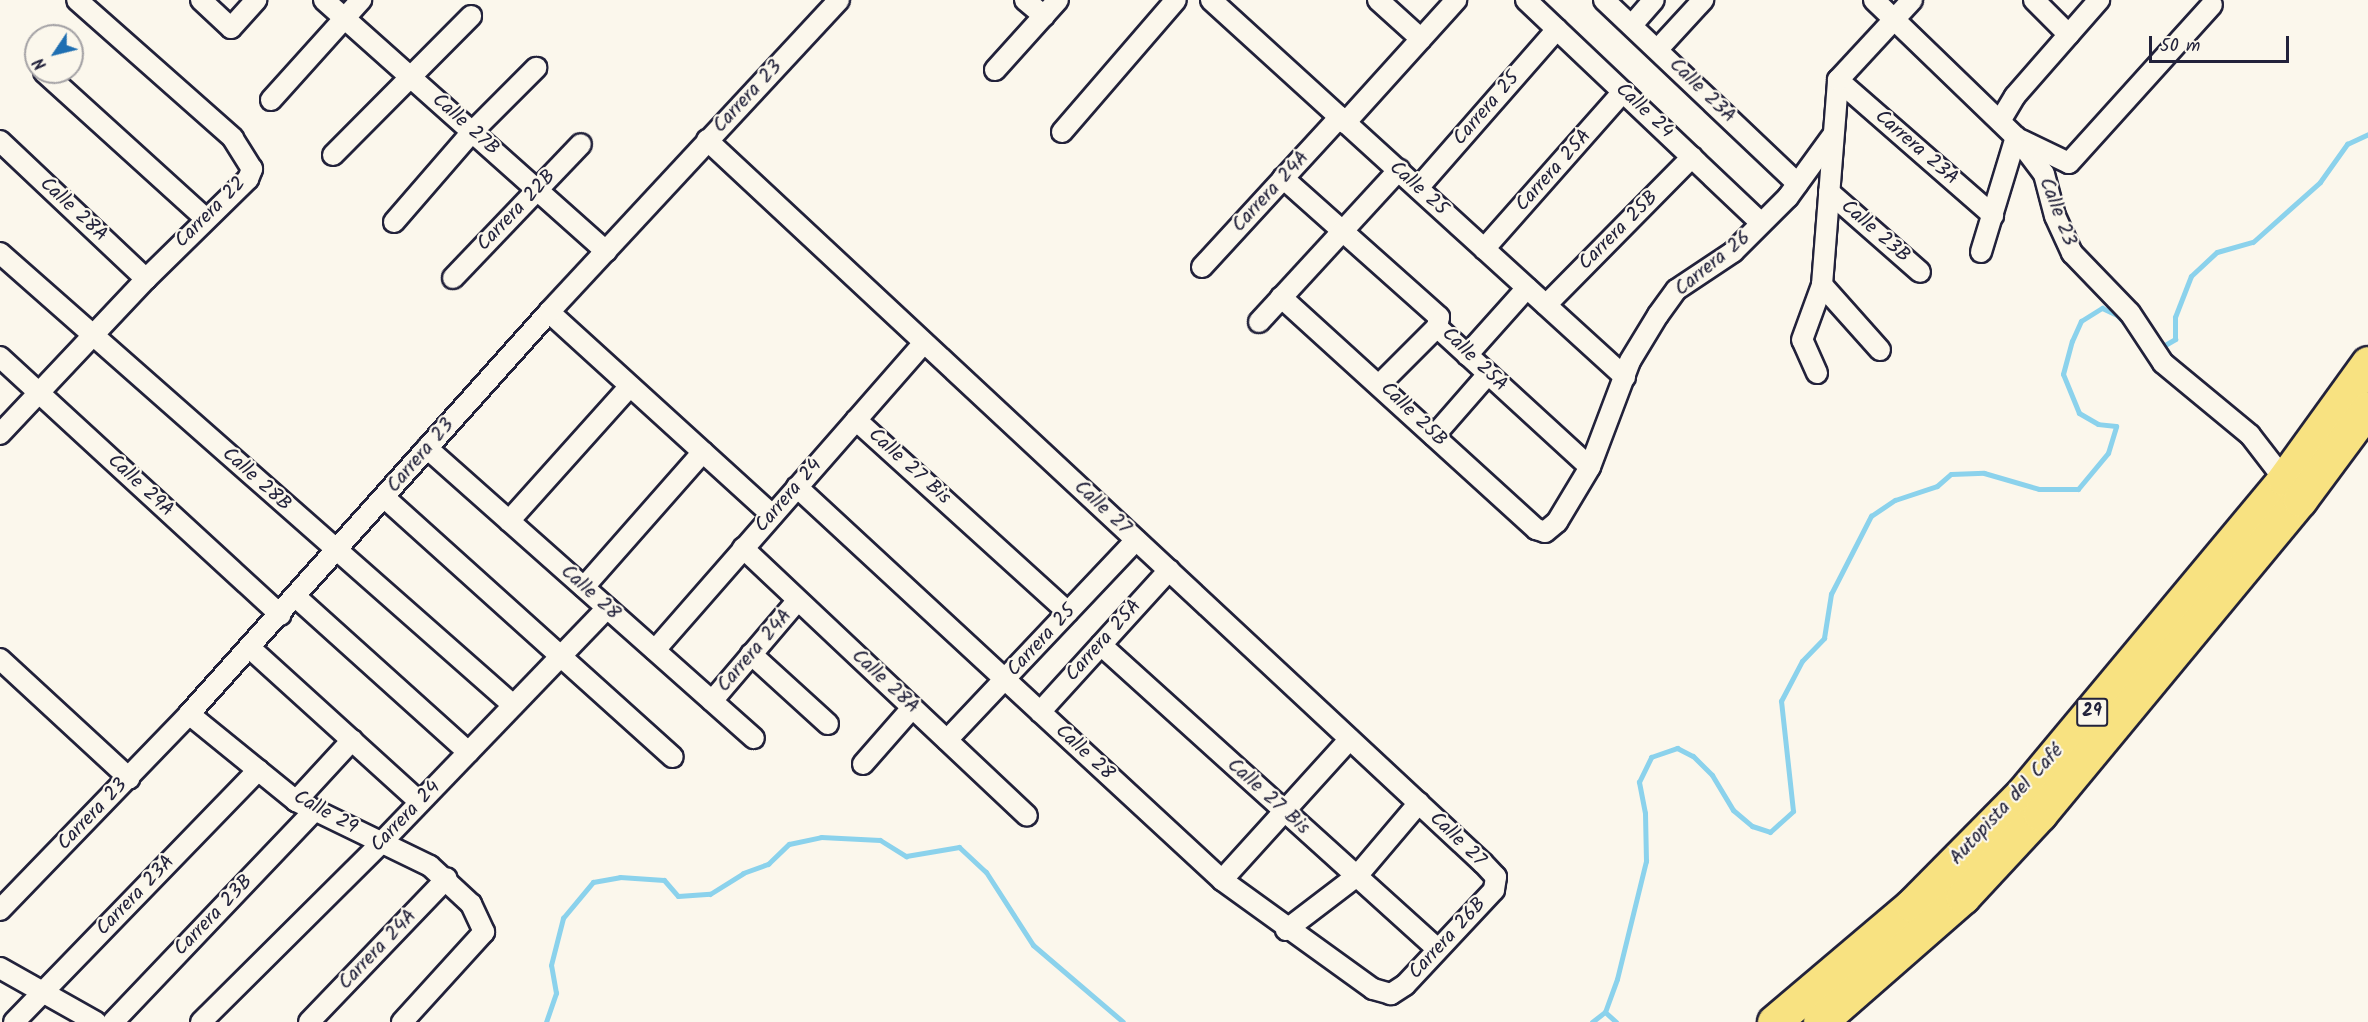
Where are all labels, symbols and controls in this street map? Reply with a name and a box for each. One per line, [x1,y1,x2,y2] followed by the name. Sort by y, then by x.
[24,24,84,84] north arrow
[2152,24,2292,62] scale bar
[2160,32,2200,61] text: 50 m
[27,52,54,75] text: N
[1664,53,1740,129] street label: Calle 23A
[708,56,788,138] street label: Carrera 23
[1448,67,1526,151] street label: Carrera 25
[1610,78,1678,144] street label: Calle 24
[427,89,503,161] street label: Calle 27B
[1869,105,1963,191] street label: Carrera 23A
[1511,125,1597,217] street label: Carrera 25A
[1227,146,1315,238] street label: Carrera 24A
[1384,156,1452,222] street label: Calle 25
[472,165,562,257] street label: Carrera 22B
[170,172,252,254] street label: Carrera 22
[34,173,112,247] street label: Calle 28A
[2033,174,2081,250] street label: Calle 23
[1574,186,1664,276] street label: Carrera 25B
[1835,195,1915,269] street label: Calle 23B
[1670,226,1756,302] street label: Carrera 26
[1436,323,1512,397] street label: Calle 25A
[1375,377,1451,453] street label: Calle 25B
[382,414,460,498] street label: Carrera 23
[863,424,955,510] street label: Calle 27 Bis
[217,443,295,517] street label: Calle 28B
[102,449,178,523] street label: Calle 29A
[750,454,828,538] street label: Carrera 24
[1069,476,1135,540] street label: Calle 27
[555,560,625,626] street label: Calle 28
[1061,595,1147,687] street label: Carrera 25A
[1003,600,1081,682] street label: Carrera 25
[712,604,798,698] street label: Carrera 24A
[846,645,924,719] street label: Calle 28A
[2076,697,2108,727] road number: 29
[1050,720,1118,786] street label: Calle 28
[1945,740,2069,870] street label: Autopista del Café
[1222,754,1314,840] street label: Calle 27 Bis
[53,774,133,856] street label: Carrera 23
[366,776,446,858] street label: Carrera 24
[289,786,361,840] street label: Calle 29
[1424,807,1490,873] street label: Calle 27
[92,851,180,941] street label: Carrera 23A
[169,870,259,962] street label: Carrera 23B
[1404,893,1492,985] street label: Carrera 26B
[334,905,422,995] street label: Carrera 24A

